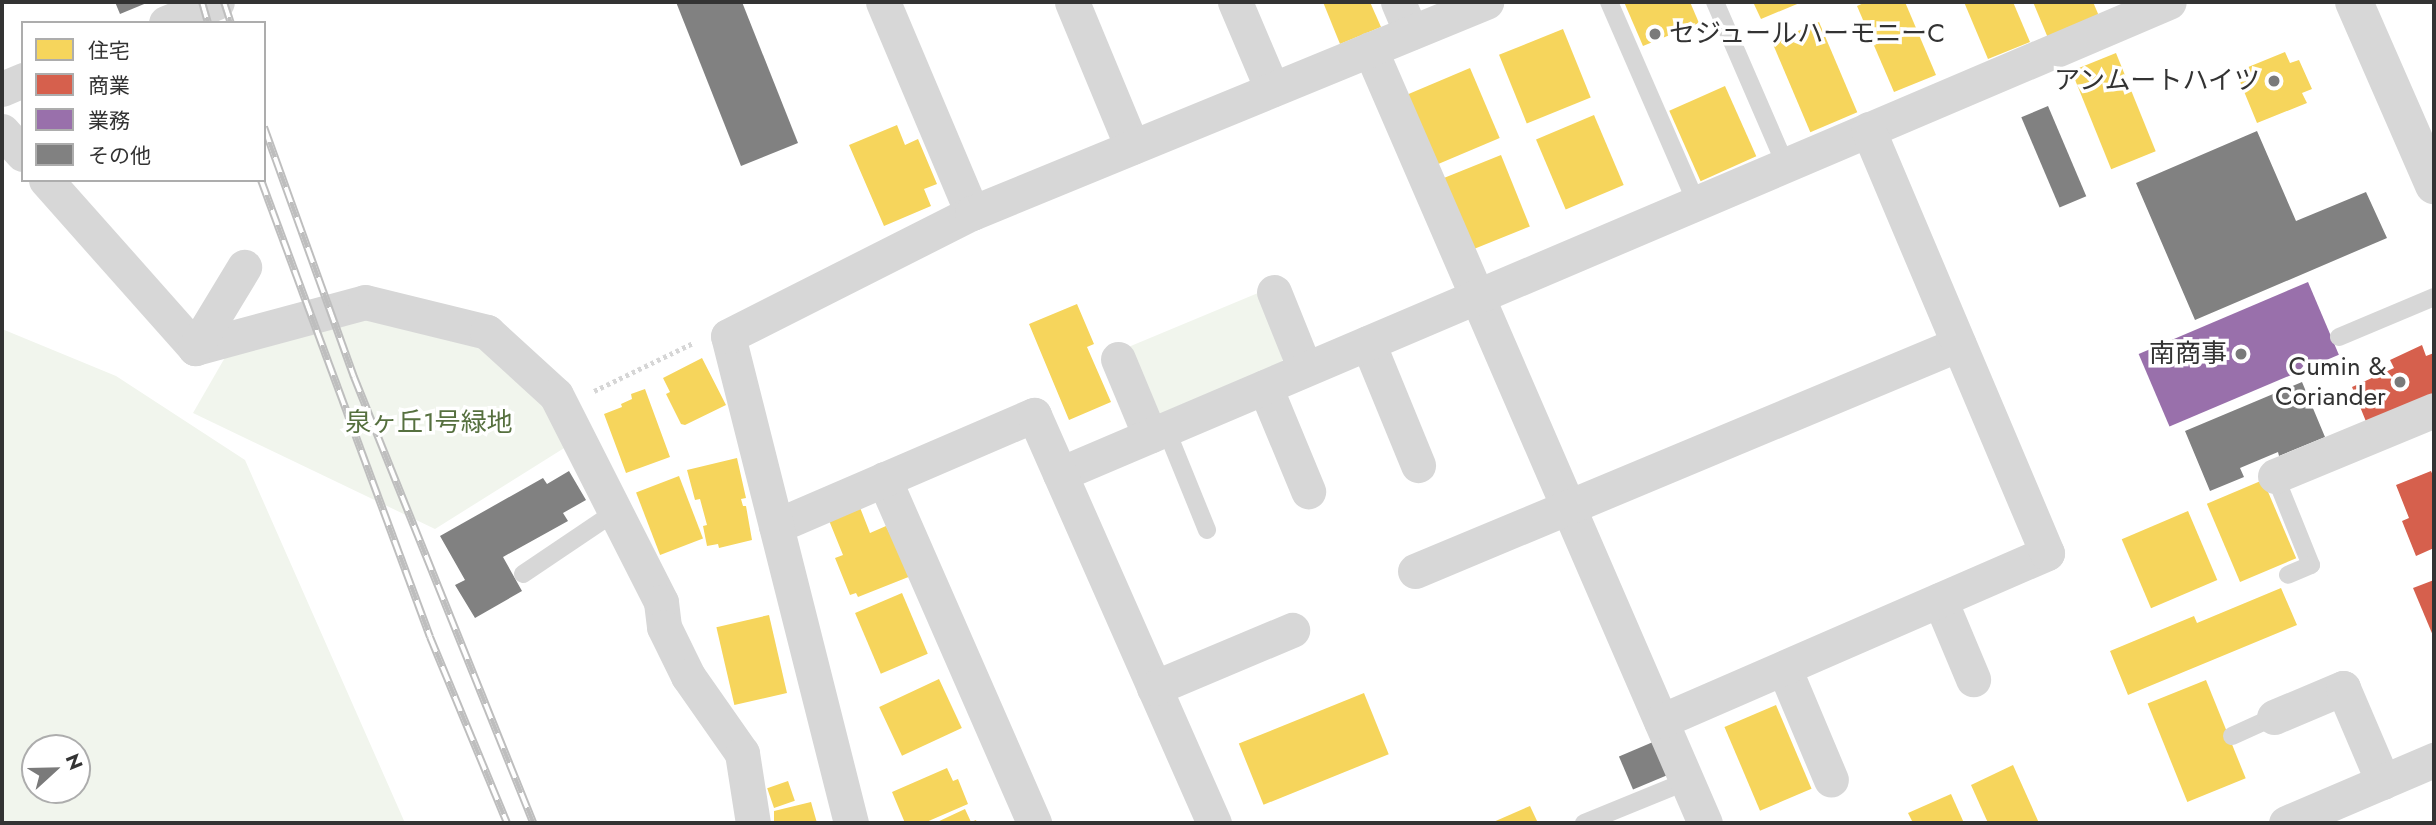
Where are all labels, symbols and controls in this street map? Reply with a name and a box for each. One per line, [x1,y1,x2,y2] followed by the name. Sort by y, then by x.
[1669,18,1947,50] place label: セジュールハーモニーC
[21,21,266,182] legend
[1647,26,1663,42] marker: セジュールハーモニーC
[88,36,130,66] text: 住宅
[2052,65,2260,97] place label: アンムートハイツ
[88,71,130,101] text: 商業
[2266,73,2282,89] marker: アンムートハイツ
[88,106,130,136] text: 業務
[88,141,151,171] text: その他
[2149,338,2227,370] place label: 南商事
[2233,346,2249,362] marker: 南商事
[2275,351,2386,412] place label: Cumin & Coriander
[2392,374,2408,390] marker: Cumin & Coriander
[345,407,513,439] park label: 泉ヶ丘1号緑地
[21,734,91,804] north arrow
[59,750,89,774] text: N

